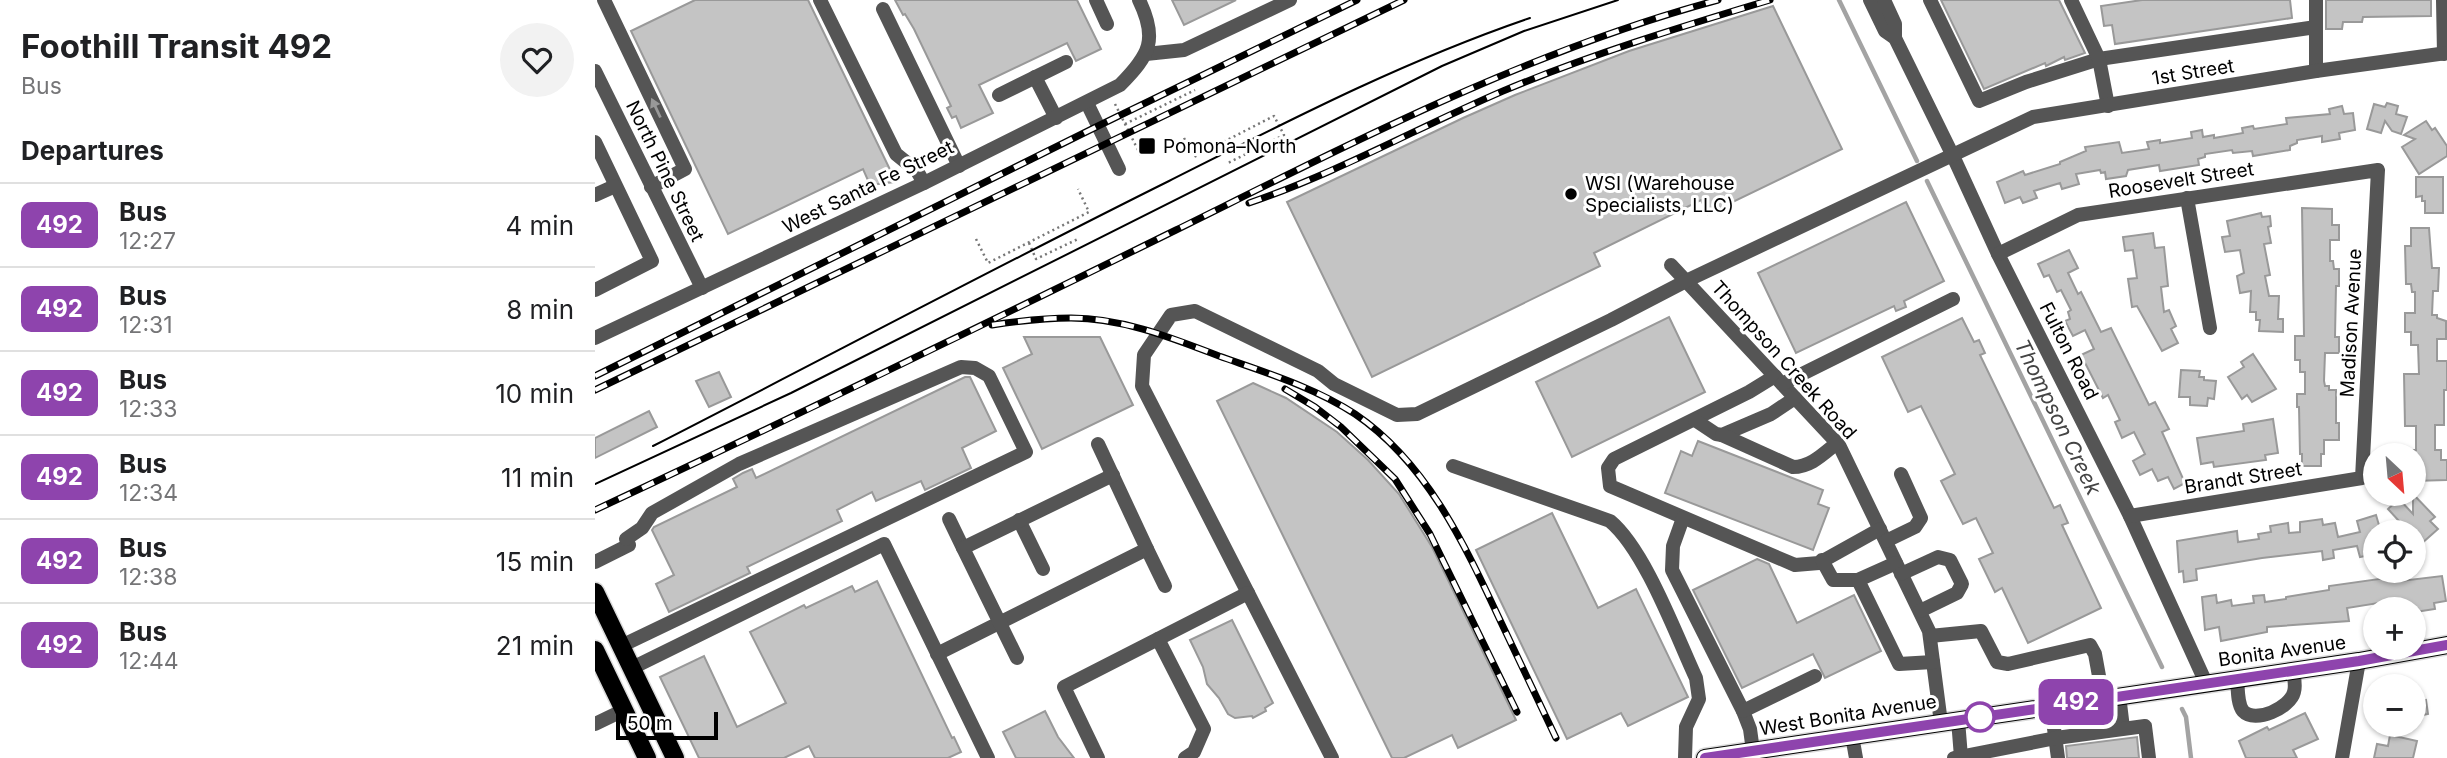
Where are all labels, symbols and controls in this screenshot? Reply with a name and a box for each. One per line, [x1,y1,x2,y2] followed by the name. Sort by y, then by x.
[500,23,574,97] button: heart
[21,26,332,66] text: Foothill Transit 492
[2150,54,2236,90] street label: 1st Street
[21,72,62,100] text: Bus
[621,97,709,245] street label: North Pine Street
[650,97,661,118] one-way arrow
[21,135,164,166] text: Departures
[1163,135,1296,158] place label: Pomona–North
[779,136,957,238] street label: West Santa Fe Street
[1137,136,1157,156] marker: Pomona–North
[2107,157,2255,203] street label: Roosevelt Street
[1585,172,1735,217] place label: WSI (Warehouse Specialists, LLC)
[1563,186,1579,202] marker: WSI (Warehouse Specialists, LLC)
[119,196,167,227] text: Bus
[36,210,83,239] text: 492
[505,210,574,241] text: 4 min
[119,227,176,255] text: 12:27
[2336,248,2366,398] street label: Madison Avenue
[1707,276,1861,444] street label: Thompson Creek Road
[119,280,167,311] text: Bus
[36,294,83,323] text: 492
[506,294,574,325] text: 8 min
[2035,298,2103,404] street label: Fulton Road
[119,311,173,339] text: 12:31
[2009,335,2107,500] water label: Thompson Creek
[119,364,167,395] text: Bus
[36,378,83,407] text: 492
[495,378,574,409] text: 10 min
[119,395,177,423] text: 12:33
[2363,443,2425,506] north arrow
[2363,443,2426,737] map controls
[119,448,167,479] text: Bus
[2183,457,2303,499] street label: Brandt Street
[36,462,83,491] text: 492
[501,462,574,493] text: 11 min
[119,479,178,507] text: 12:34
[2363,520,2426,583] button: locate
[119,532,167,563] text: Bus
[36,546,83,575] text: 492
[496,546,574,577] text: 15 min
[119,563,177,591] text: 12:38
[2363,597,2426,660] button: +
[119,616,167,647] text: Bus
[36,630,83,659] text: 492
[496,630,574,661] text: 21 min
[2217,631,2347,671] street label: Bonita Avenue
[119,647,179,675] text: 12:44
[2363,674,2426,737] button: −
[2036,679,2116,725] line badge: 492
[2053,687,2099,716] text: 492
[1758,690,1938,740] street label: West Bonita Avenue
[1965,702,1995,732] unlabelled marker
[616,709,717,741] scale bar
[627,712,673,735] text: 50 m

